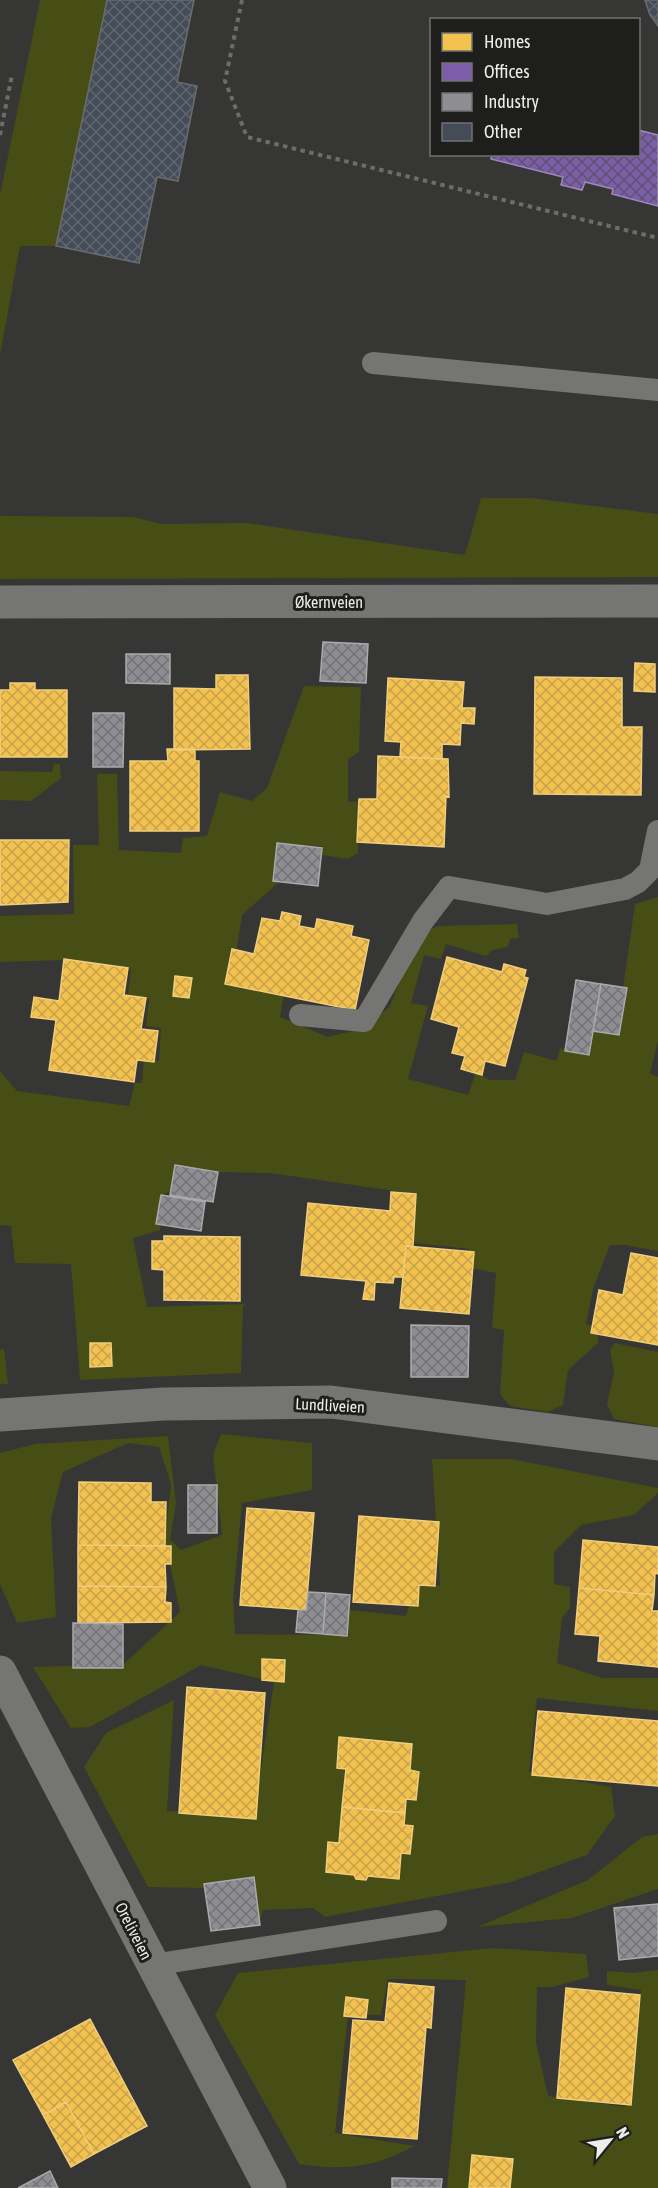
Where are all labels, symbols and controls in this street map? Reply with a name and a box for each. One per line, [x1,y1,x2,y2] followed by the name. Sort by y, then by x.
[430,18,640,156] legend
[484,31,530,52] text: Homes
[484,61,530,82] text: Offices
[484,91,539,112] text: Industry
[484,121,523,142] text: Other
[295,593,363,611] street label: Økernveien
[295,1394,365,1416] street label: Lundliveien
[112,1899,156,1963] street label: Oreliveien
[580,2110,640,2170] north arrow
[613,2124,633,2141] text: N

